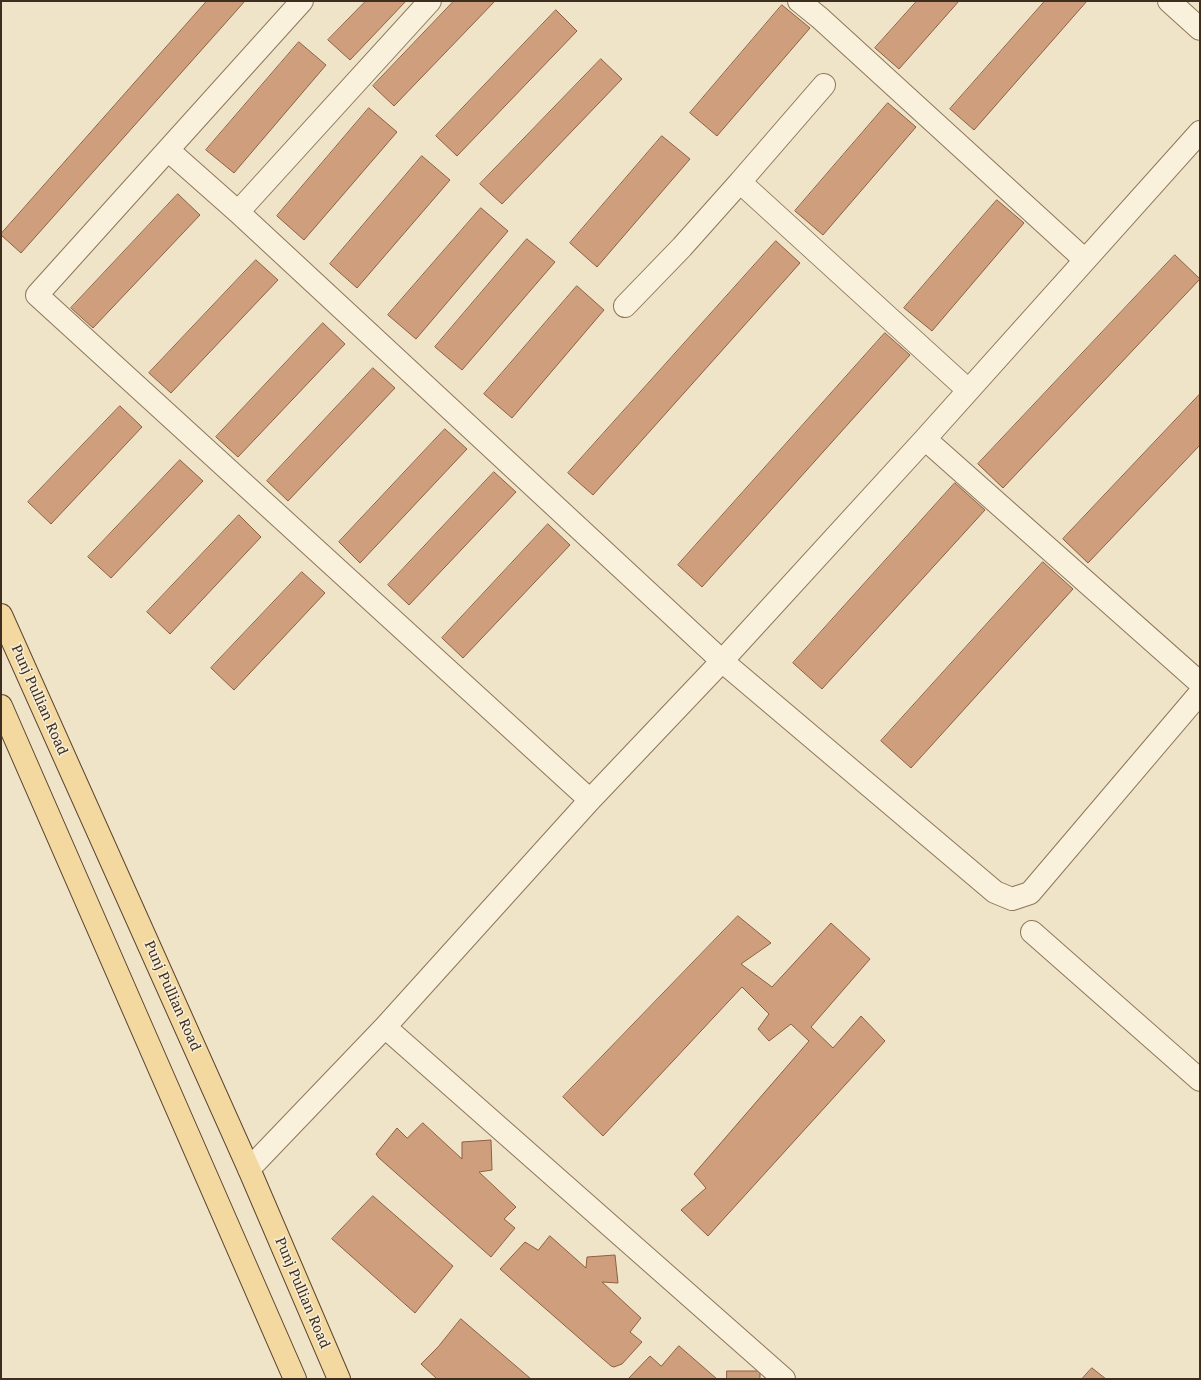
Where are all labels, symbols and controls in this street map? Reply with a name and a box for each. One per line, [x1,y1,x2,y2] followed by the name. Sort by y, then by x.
[7,642,71,758] street label: Punj Pullian Road
[140,938,204,1054] street label: Punj Pullian Road
[271,1235,333,1351] street label: Punj Pullian Road

